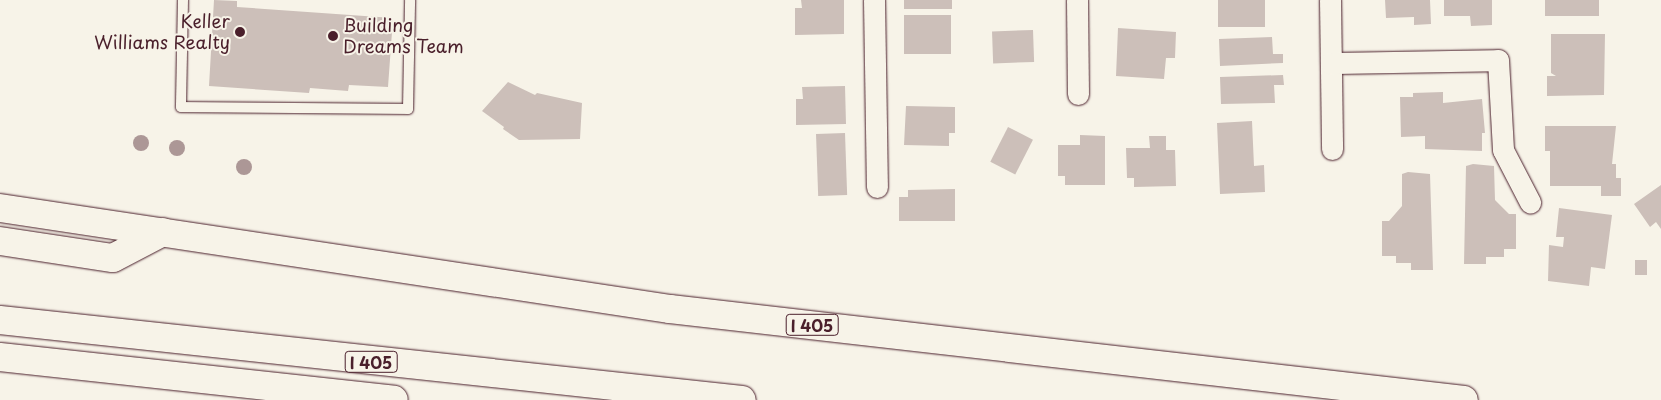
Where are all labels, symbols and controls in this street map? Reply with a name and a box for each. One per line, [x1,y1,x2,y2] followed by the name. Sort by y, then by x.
[93,11,230,54] place label: Keller Williams Realty
[343,15,464,58] place label: Building Dreams Team
[234,26,246,38] marker: Keller Williams Realty
[327,30,339,42] marker: Building Dreams Team
[784,312,840,338] road number: I 405
[344,348,398,376] road number: I 405

